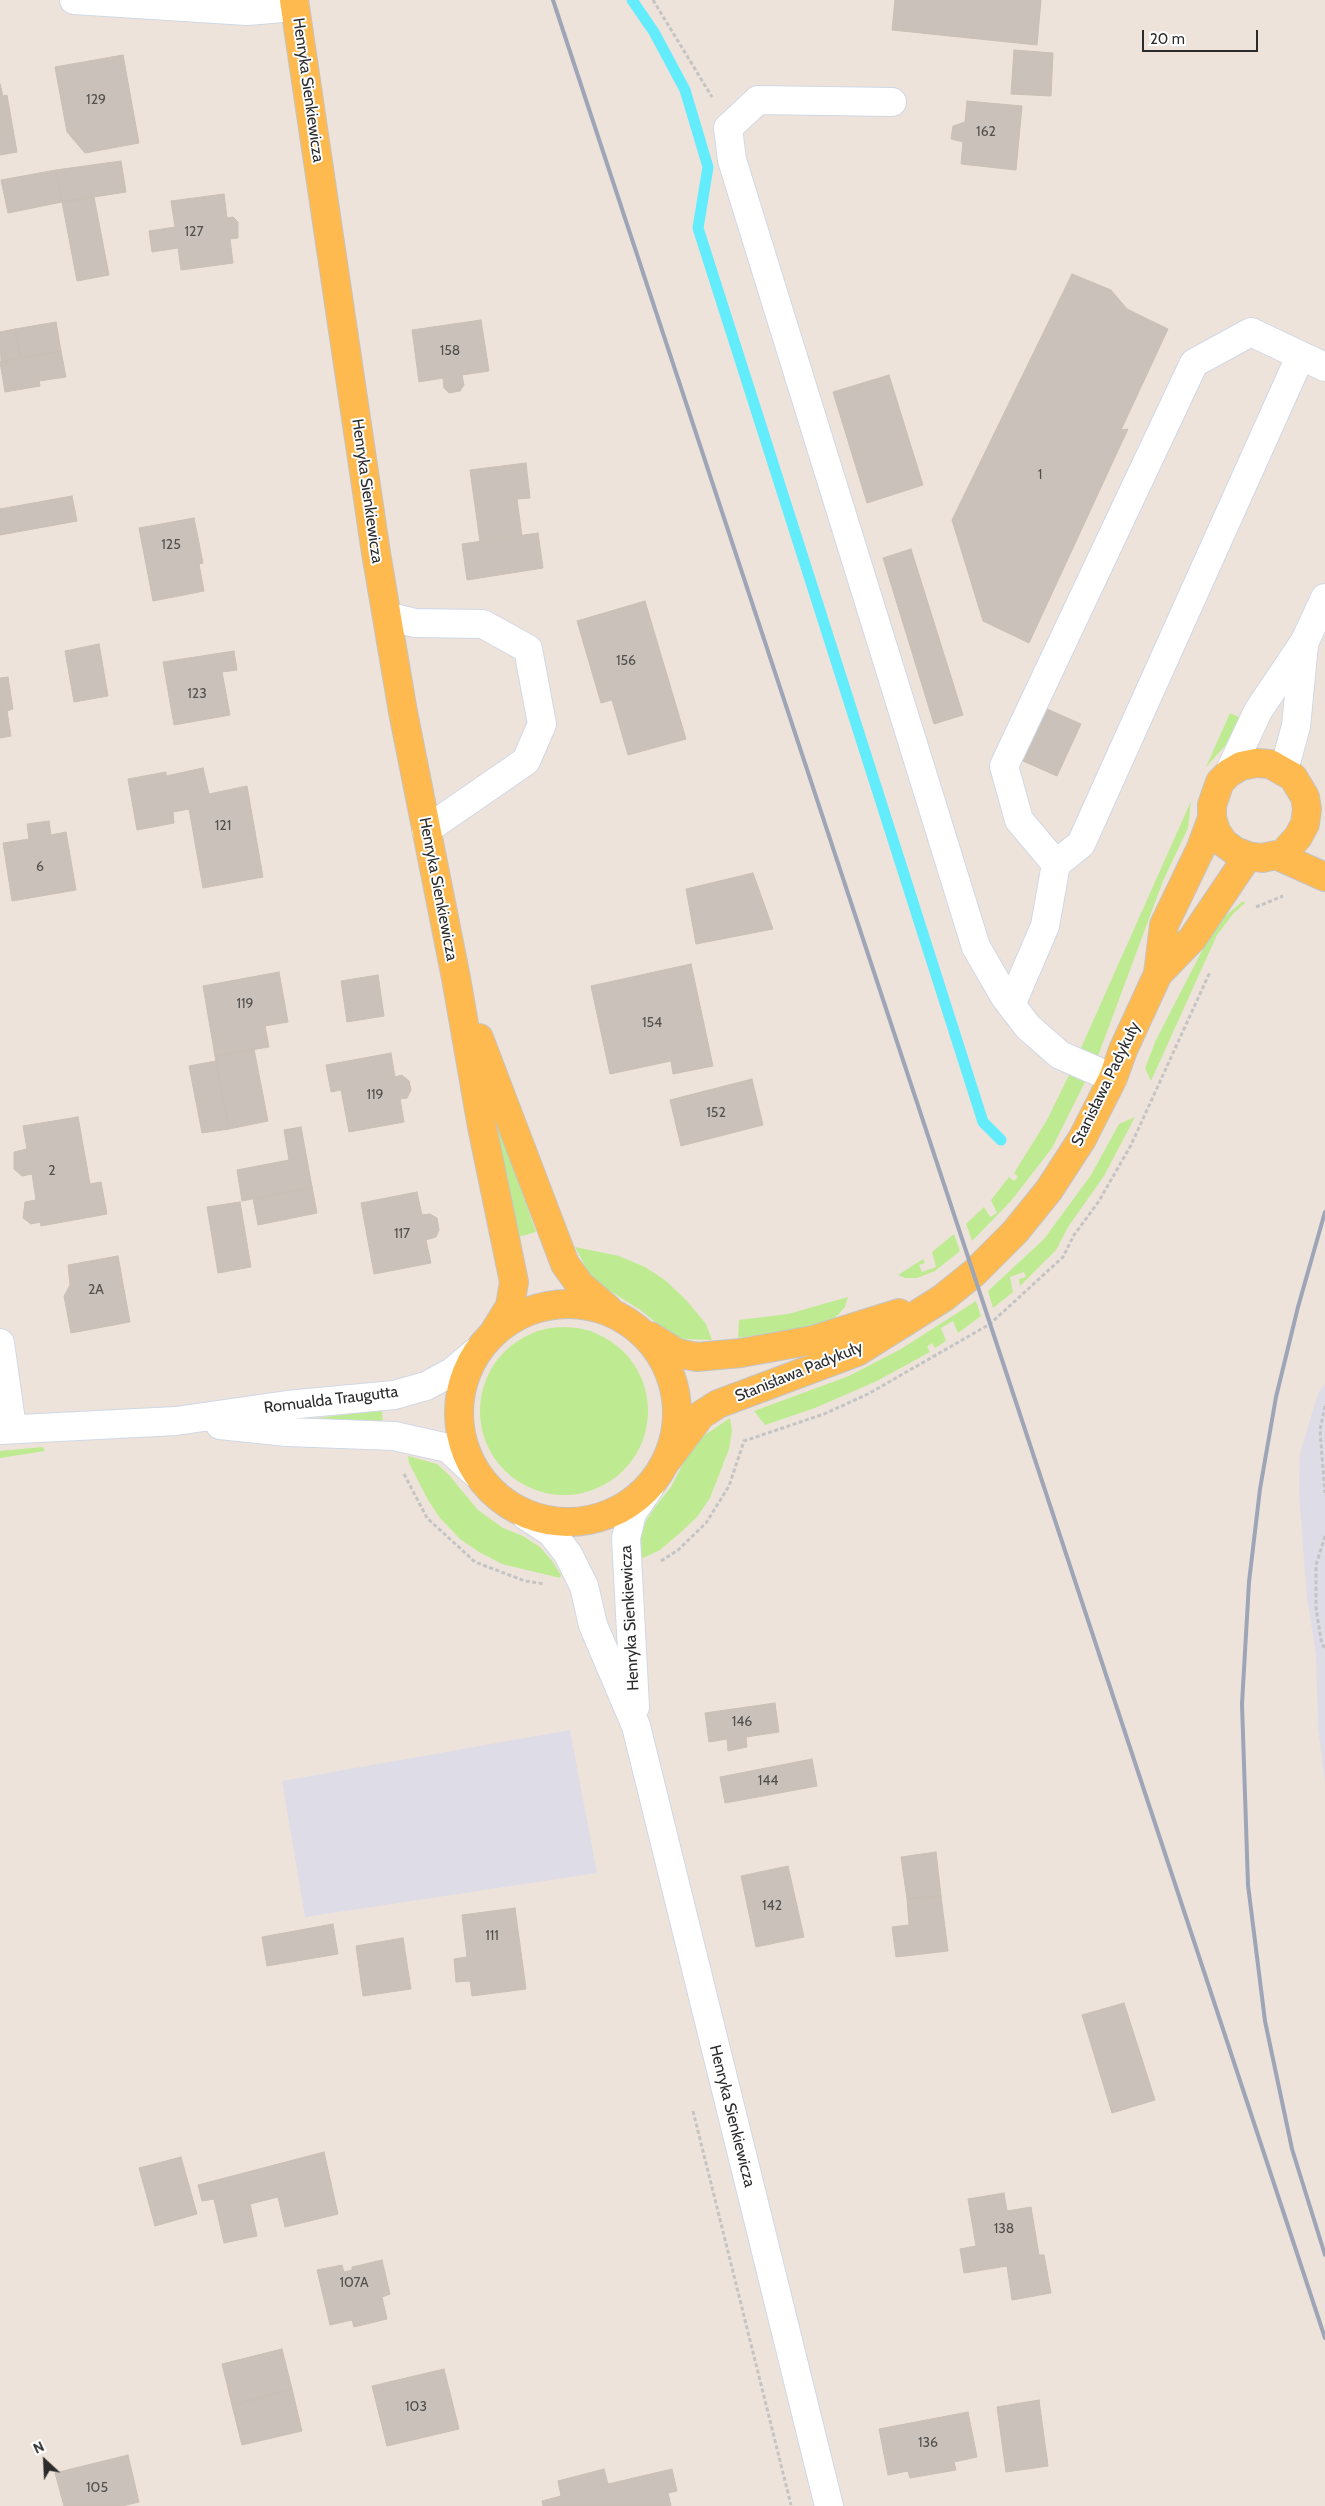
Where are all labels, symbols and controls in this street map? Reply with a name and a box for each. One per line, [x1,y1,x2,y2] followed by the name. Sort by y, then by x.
[288,17,328,163] street label: Henryka Sienkiewicza
[1145,20,1261,52] scale bar
[1150,30,1185,48] text: 20 m
[86,92,106,108] house number: 129
[976,124,996,140] house number: 162
[185,224,203,240] house number: 127
[440,343,460,359] house number: 158
[347,418,387,564] street label: Henryka Sienkiewicza
[1038,467,1042,483] house number: 1
[161,537,181,553] house number: 125
[616,653,636,669] house number: 156
[187,686,207,702] house number: 123
[415,816,461,962] street label: Henryka Sienkiewicza
[215,818,231,834] house number: 121
[36,859,44,875] house number: 6
[236,996,254,1012] house number: 119
[642,1015,662,1031] house number: 154
[1068,1019,1144,1149] street label: Stanisława Padykuły
[366,1087,384,1103] house number: 119
[706,1105,726,1121] house number: 152
[48,1163,56,1179] house number: 2
[394,1226,410,1242] house number: 117
[88,1282,104,1298] house number: 2A
[732,1338,866,1406] street label: Stanisława Padykuły
[263,1382,399,1418] street label: Romualda Traugutta
[617,1545,643,1691] street label: Henryka Sienkiewicza
[732,1714,752,1730] house number: 146
[758,1773,778,1789] house number: 144
[762,1898,782,1914] house number: 142
[485,1928,499,1944] house number: 111
[705,2043,759,2189] street label: Henryka Sienkiewicza
[994,2221,1014,2237] house number: 138
[339,2275,369,2291] house number: 107A
[405,2399,427,2415] house number: 103
[918,2435,938,2451] house number: 136
[20,2436,70,2486] north arrow
[30,2437,47,2458] text: N
[86,2480,108,2496] house number: 105

